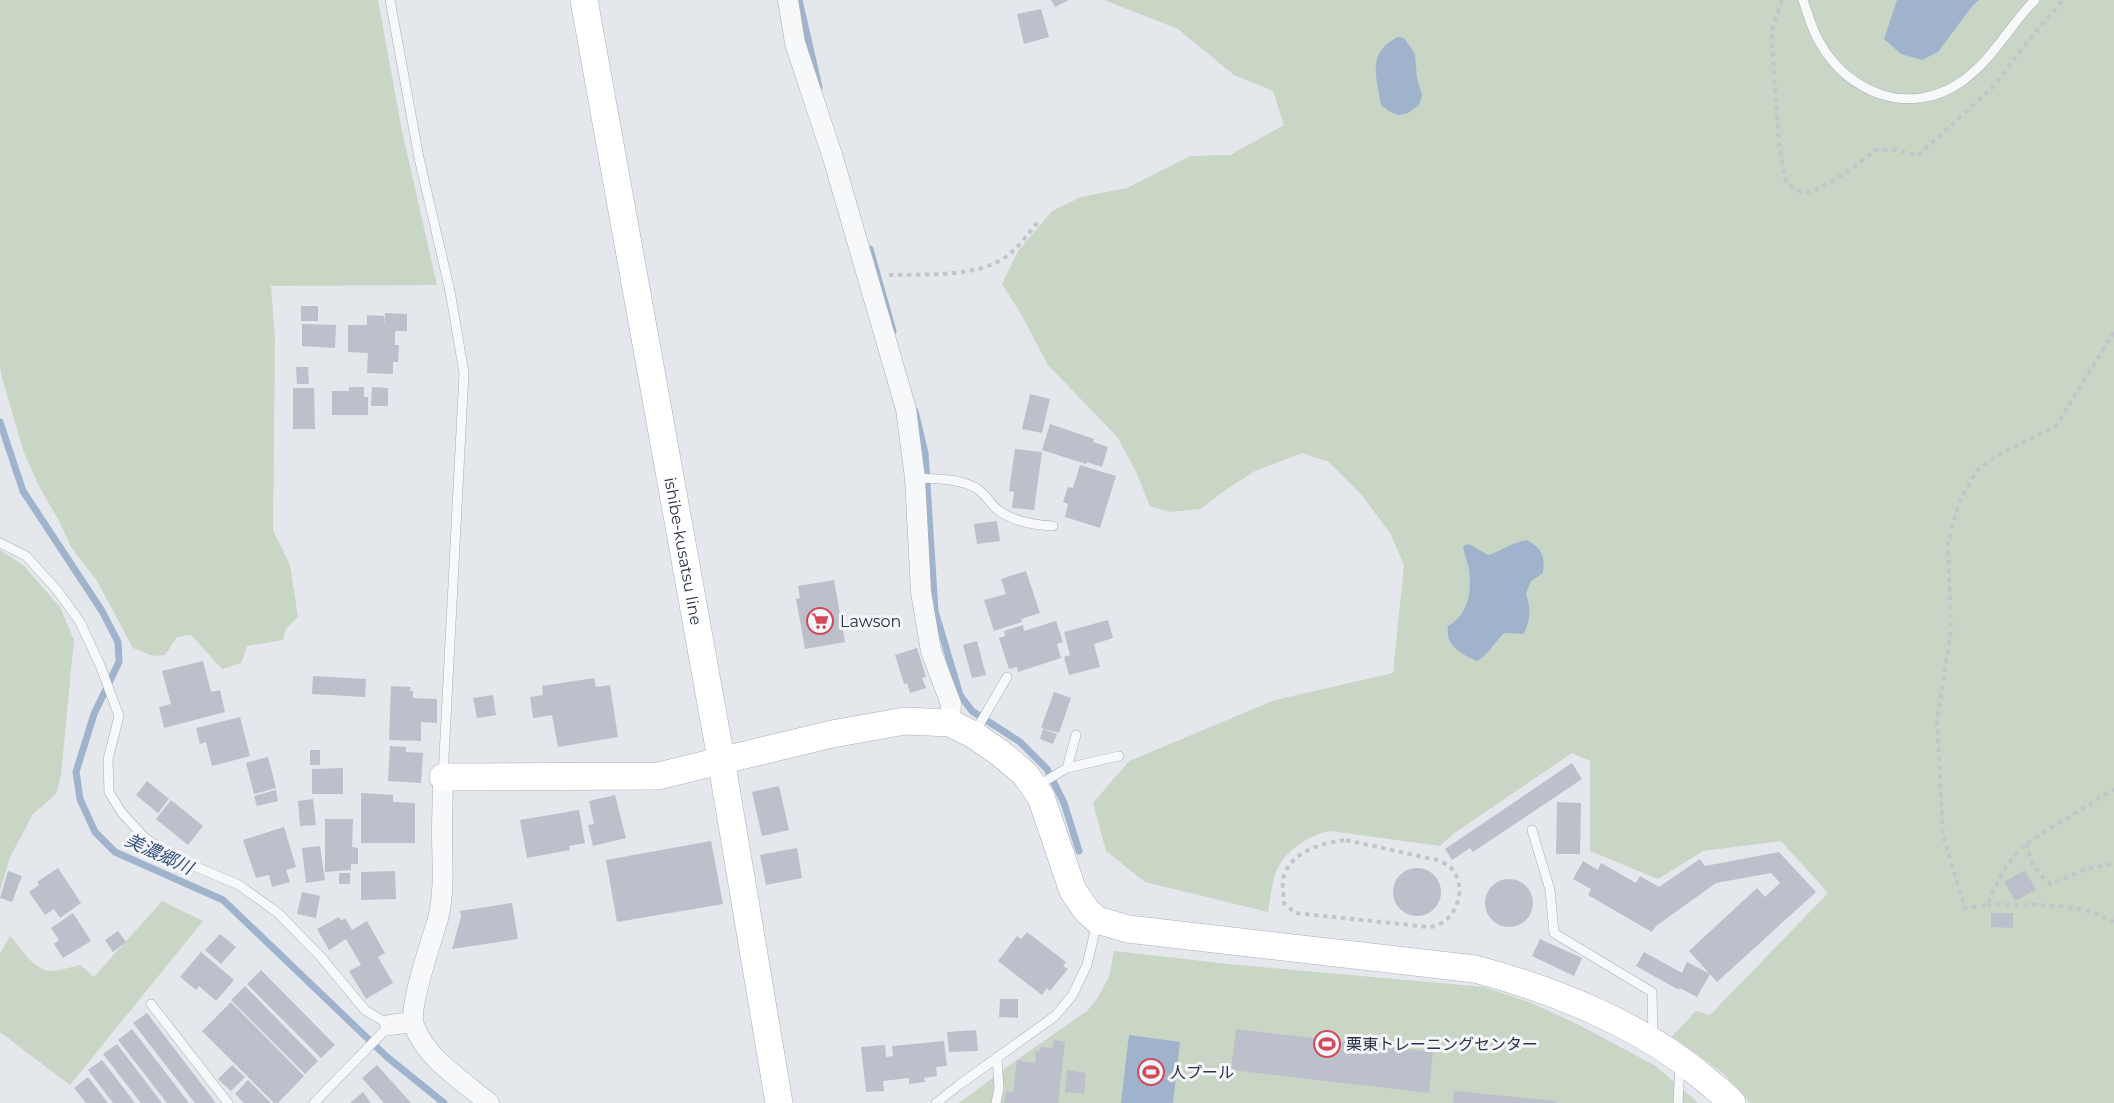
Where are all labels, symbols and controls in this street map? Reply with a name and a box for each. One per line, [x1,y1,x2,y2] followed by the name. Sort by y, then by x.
[660,476,706,627] street label: ishibe-kusatsu line
[805,606,835,636] supermarket icon: Lawson
[840,612,901,631] place label: Lawson
[122,829,198,880] water label: 美濃郷川
[1312,1029,1342,1059] sports icon: 栗東トレーニングセンター
[1346,1035,1538,1054] place label: 栗東トレーニングセンター
[1136,1057,1166,1087] sports icon: 人プール
[1170,1063,1234,1082] place label: 人プール

